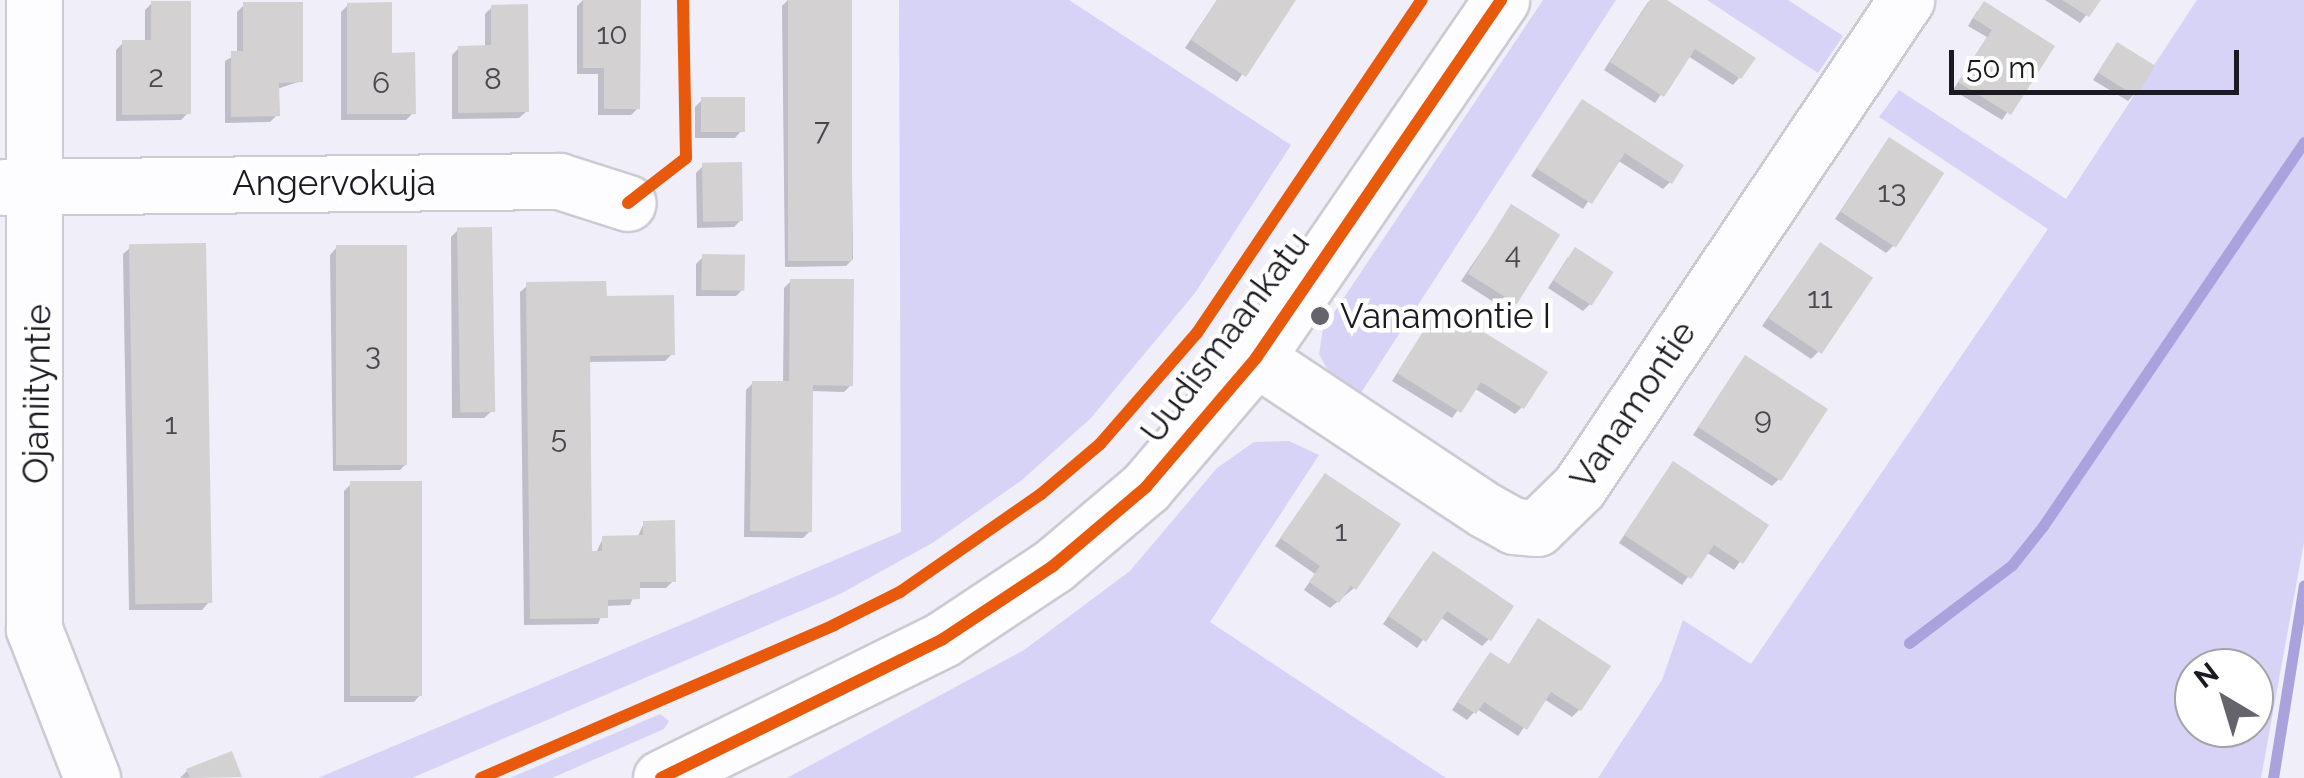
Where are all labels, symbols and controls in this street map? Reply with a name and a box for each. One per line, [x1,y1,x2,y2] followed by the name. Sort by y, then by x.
[596,16,628,52] house number: 10
[1954,30,2244,92] scale bar
[1966,50,2036,85] text: 50 m
[148,59,164,95] house number: 2
[484,61,502,97] house number: 8
[372,65,390,101] house number: 6
[814,112,830,148] house number: 7
[232,162,436,204] street label: Angervokuja
[1878,174,1906,210] house number: 13
[1132,223,1318,451] street label: Uudismaankatu
[1505,236,1521,272] house number: 4
[1807,280,1833,316] house number: 11
[1340,295,1551,337] place label: Vanamontie I
[14,304,60,484] street label: Ojaniityntie
[1309,305,1331,327] marker: Vanamontie I
[1561,313,1705,497] street label: Vanamontie
[365,337,381,373] house number: 3
[1754,400,1772,436] house number: 9
[165,406,177,442] house number: 1
[551,420,567,456] house number: 5
[1335,513,1347,549] house number: 1
[2174,648,2274,748] north arrow
[2188,656,2225,695] text: N

